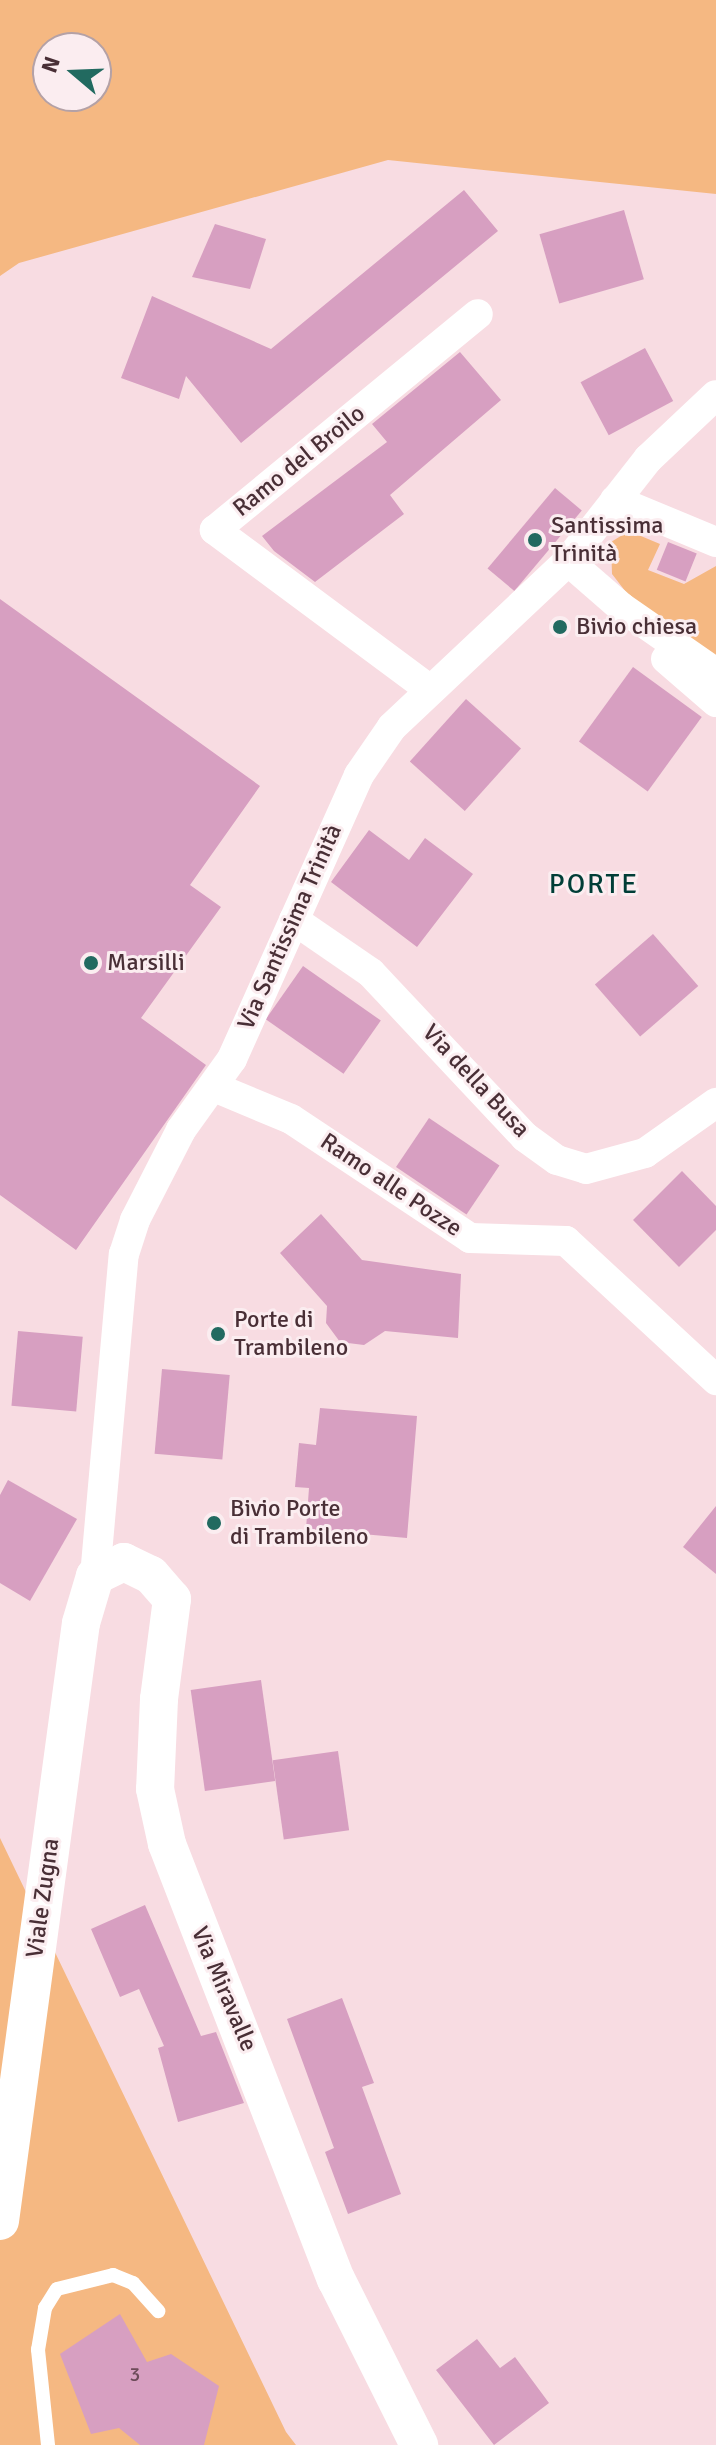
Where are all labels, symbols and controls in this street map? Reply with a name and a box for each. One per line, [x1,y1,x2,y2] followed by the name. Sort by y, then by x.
[32,32,112,112] north arrow
[35,53,66,76] text: N
[227,399,371,523] street label: Ramo del Broilo
[551,512,664,568] place label: Santissima Trinità
[526,531,544,549] marker: Santissima Trinità
[576,613,697,641] place label: Bivio chiesa
[551,618,569,636] marker: Bivio chiesa
[232,820,348,1034] street label: Via Santissima Trinità
[549,867,639,901] district label: PORTE
[107,949,185,977] place label: Marsilli
[82,954,100,972] marker: Marsilli
[416,1018,536,1144] street label: Via della Busa
[315,1127,467,1243] street label: Ramo alle Pozze
[234,1306,348,1362] place label: Porte di Trambileno
[209,1325,227,1343] marker: Porte di Trambileno
[230,1495,369,1551] place label: Bivio Porte di Trambileno
[205,1514,223,1532] marker: Bivio Porte di Trambileno
[20,1836,66,1960] street label: Viale Zugna
[185,1922,263,2056] street label: Via Miravalle
[130,2362,140,2386] house number: 3

